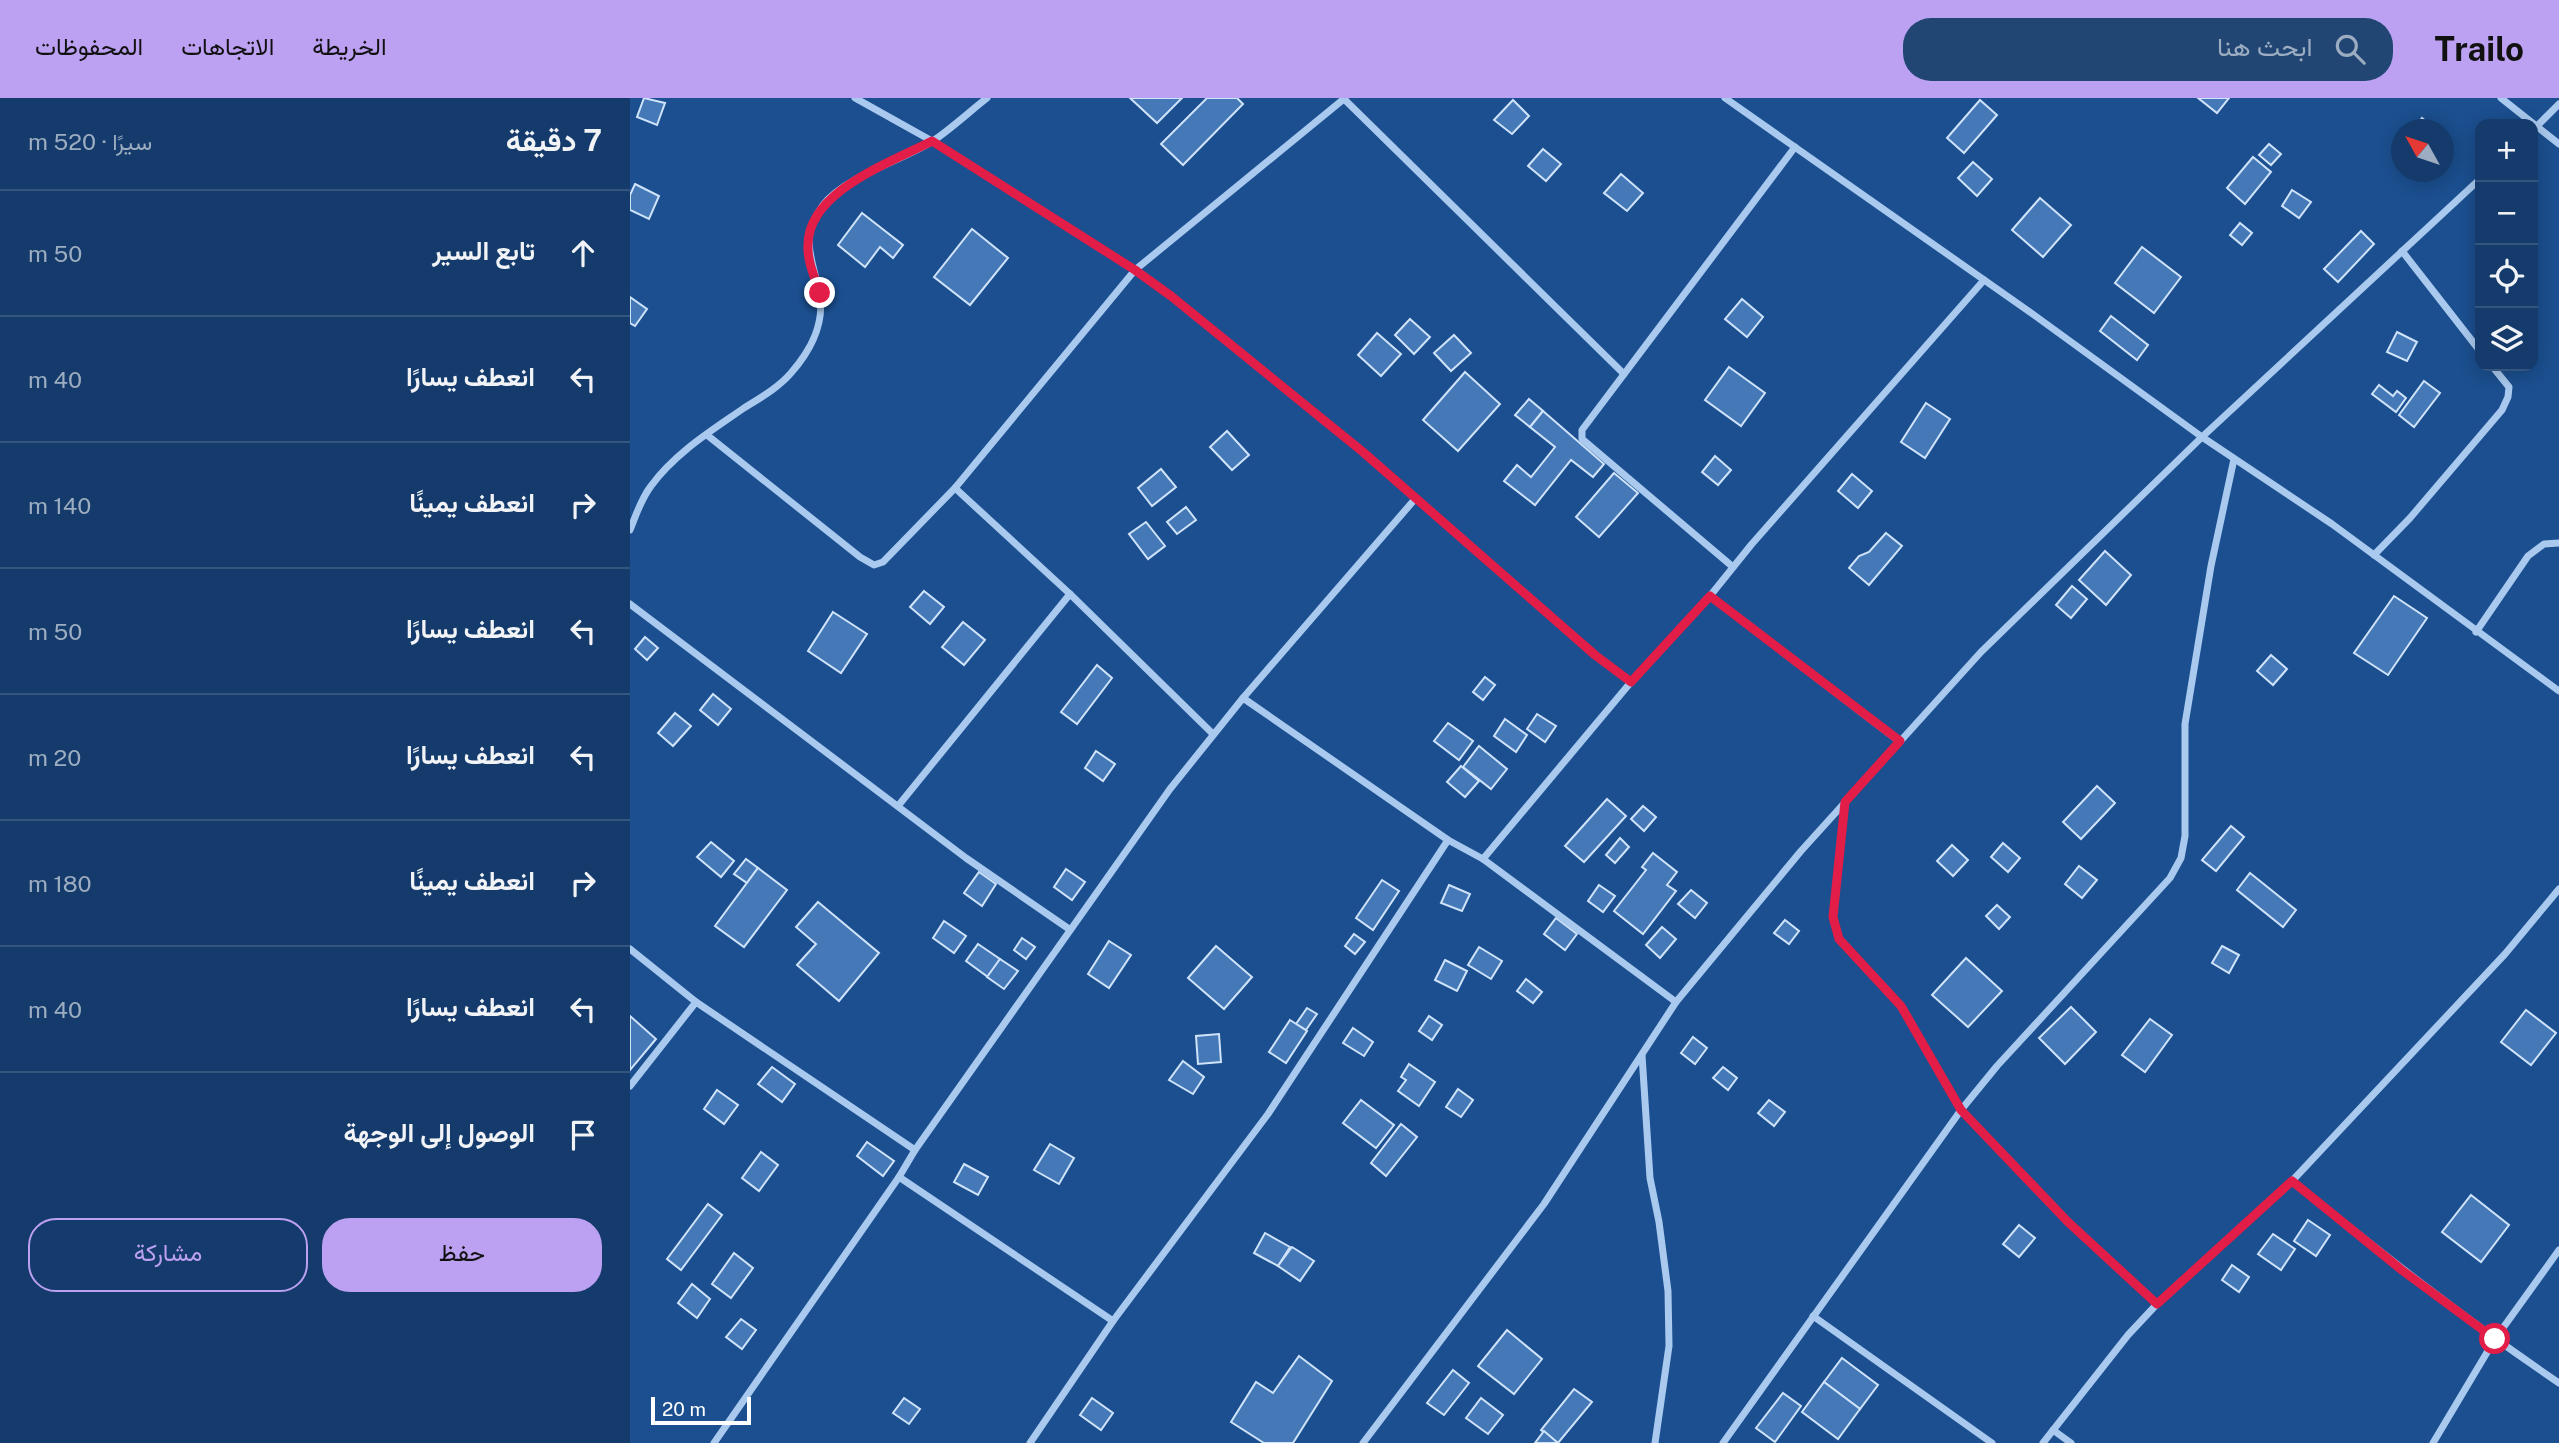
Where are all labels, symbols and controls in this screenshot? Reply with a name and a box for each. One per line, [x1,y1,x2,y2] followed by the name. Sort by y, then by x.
[1903,18,2393,81] search box
[2331,30,2369,68] icon: search
[2435,30,2524,68] text: Trailo
[2217,31,2313,62] text: ابحث هنا
[35,32,143,60] text: المحفوظات
[181,32,274,60] text: الاتجاهات
[312,32,387,60] text: الخريطة
[2391,119,2454,182] north arrow
[2475,119,2538,371] map controls
[2475,119,2538,182] button: +
[506,122,602,158] text: 7 دقيقة
[28,128,152,155] text: سيرًا · 520 m
[2475,182,2538,245] button: −
[564,234,602,272] icon: ahead
[432,235,535,266] text: تابع السير
[28,240,82,267] text: 50 m
[2475,245,2538,308] button: locate
[804,277,835,308] route end
[2475,308,2538,371] button: layers
[564,360,602,398] icon: left
[406,361,535,392] text: انعطف يسارًا
[28,366,82,393] text: 40 m
[564,486,602,524] icon: right
[409,487,535,518] text: انعطف يمينًا
[28,492,91,519] text: 140 m
[564,612,602,650] icon: left
[406,613,535,644] text: انعطف يسارًا
[28,618,82,645] text: 50 m
[564,738,602,776] icon: left
[406,739,535,770] text: انعطف يسارًا
[28,744,81,771] text: 20 m
[564,864,602,902] icon: right
[409,865,535,896] text: انعطف يمينًا
[28,870,92,897] text: 180 m
[564,990,602,1028] icon: left
[406,991,535,1022] text: انعطف يسارًا
[28,996,82,1023] text: 40 m
[564,1116,602,1154] icon: arrive
[344,1117,535,1148] text: الوصول إلى الوجهة
[28,1218,308,1292] button: مشاركة
[322,1218,602,1292] button: حفظ
[2479,1323,2510,1354] route start
[651,1394,751,1426] scale bar
[662,1398,706,1420] text: 20 m

